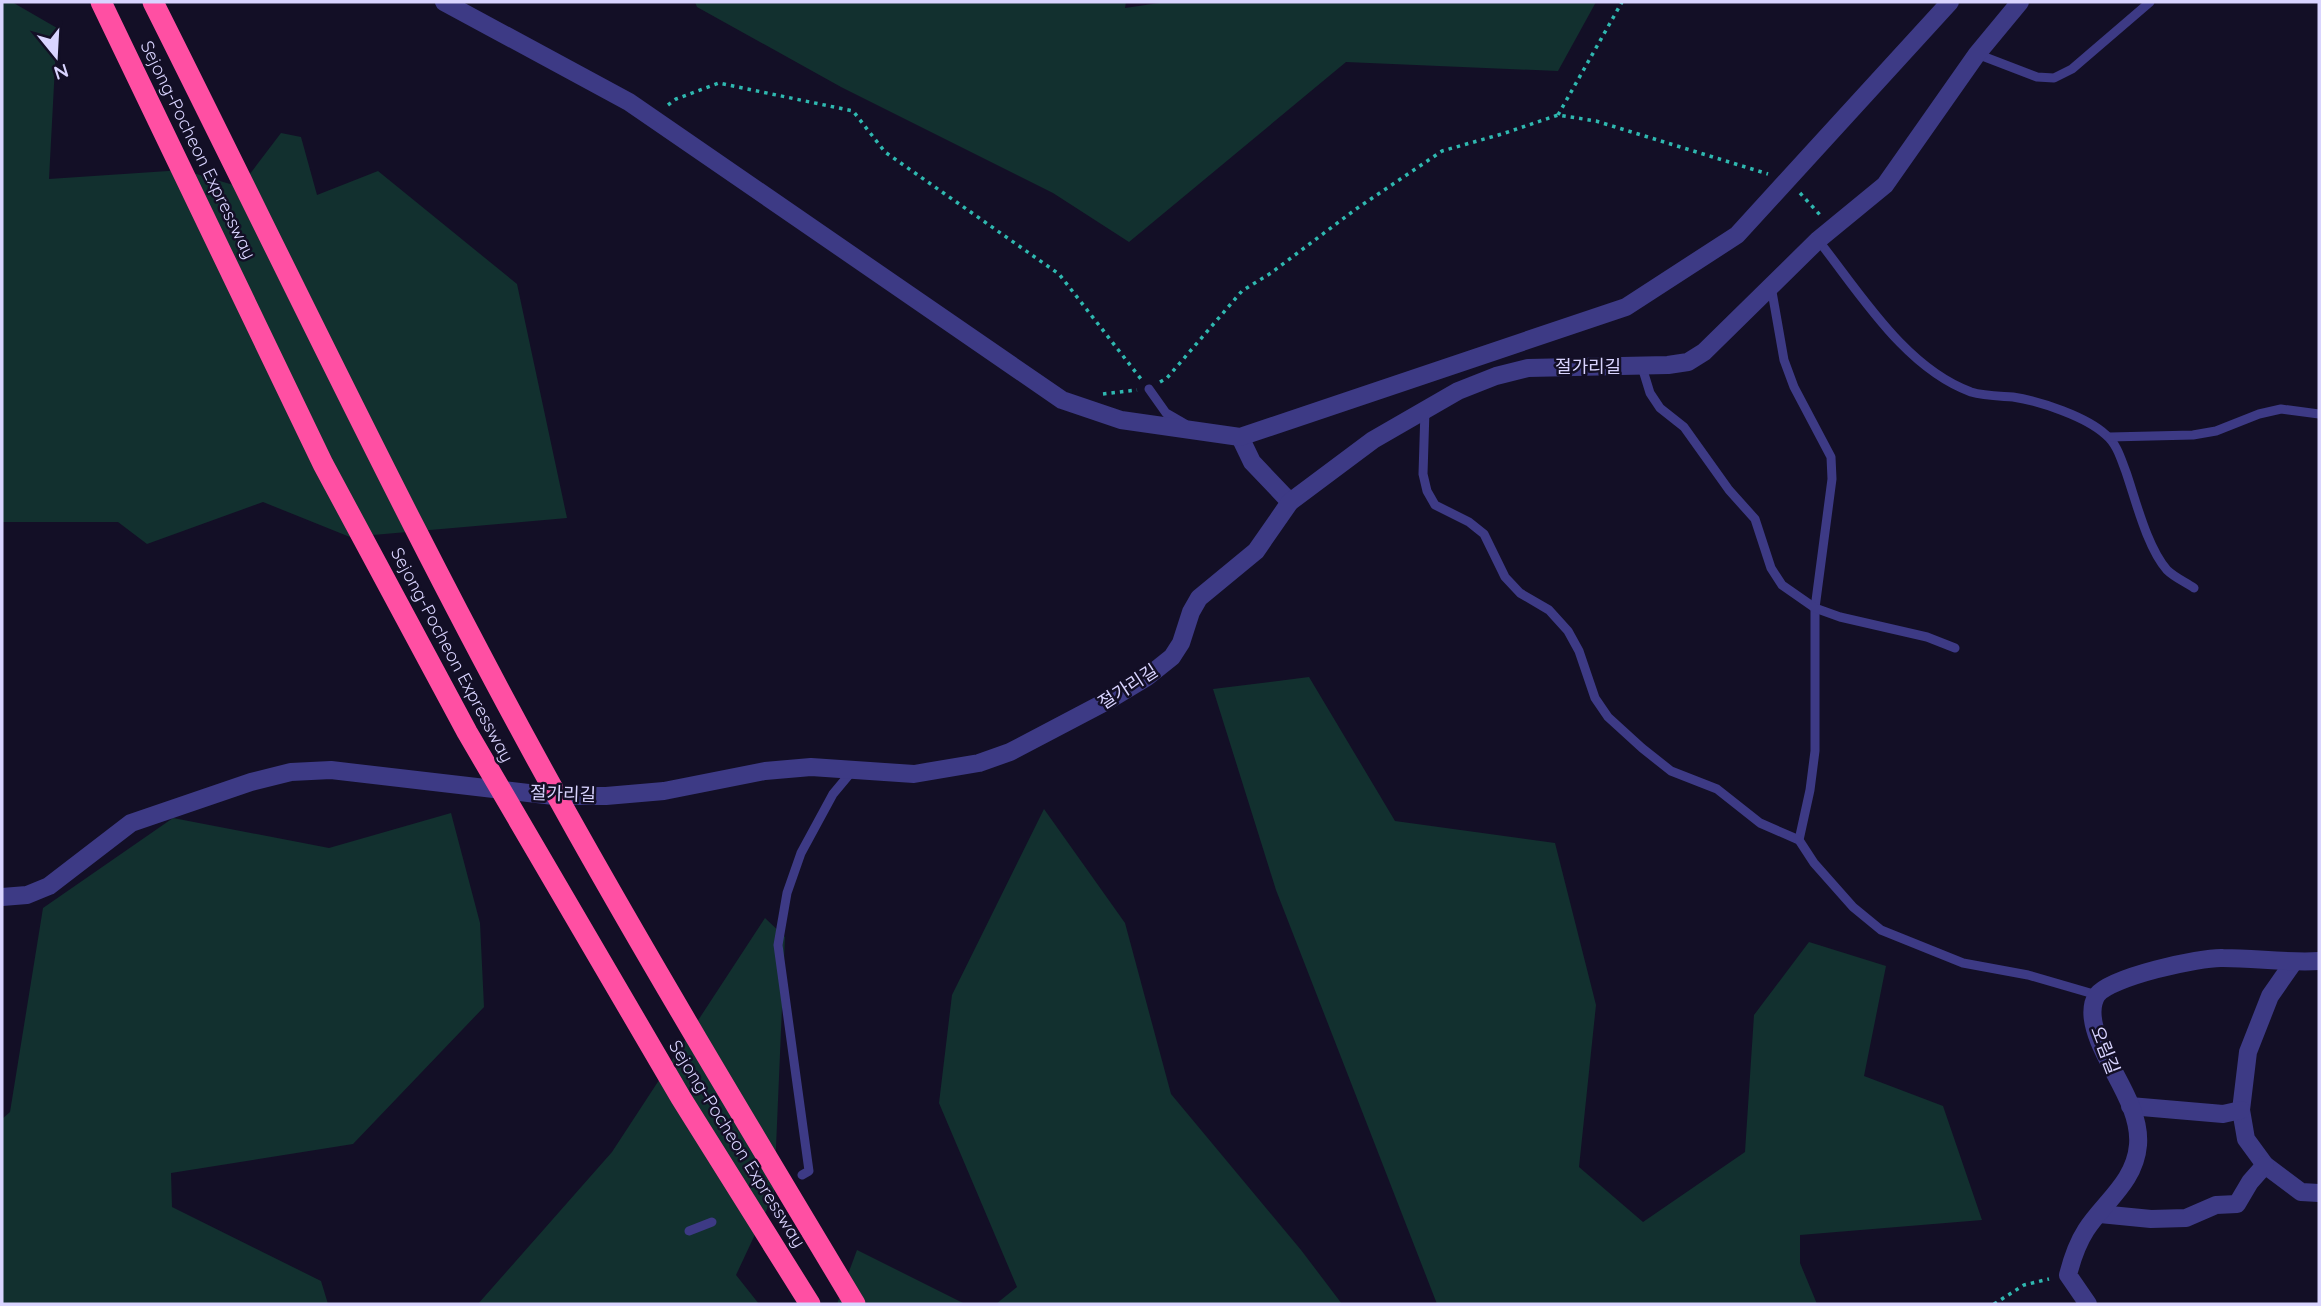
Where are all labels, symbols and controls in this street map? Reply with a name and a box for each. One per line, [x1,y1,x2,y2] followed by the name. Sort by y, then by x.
[21,21,91,91] north arrow
[135,37,261,263] street label: Sejong-Pocheon Expressway
[51,59,72,86] text: N
[1555,355,1621,378] street label: 절가리길
[386,543,519,766] street label: Sejong-Pocheon Expressway
[1094,659,1162,714] street label: 절가리길
[530,781,597,806] street label: 절가리길
[2086,1023,2125,1077] street label: 오림길
[664,1036,811,1252] street label: Sejong-Pocheon Expressway

